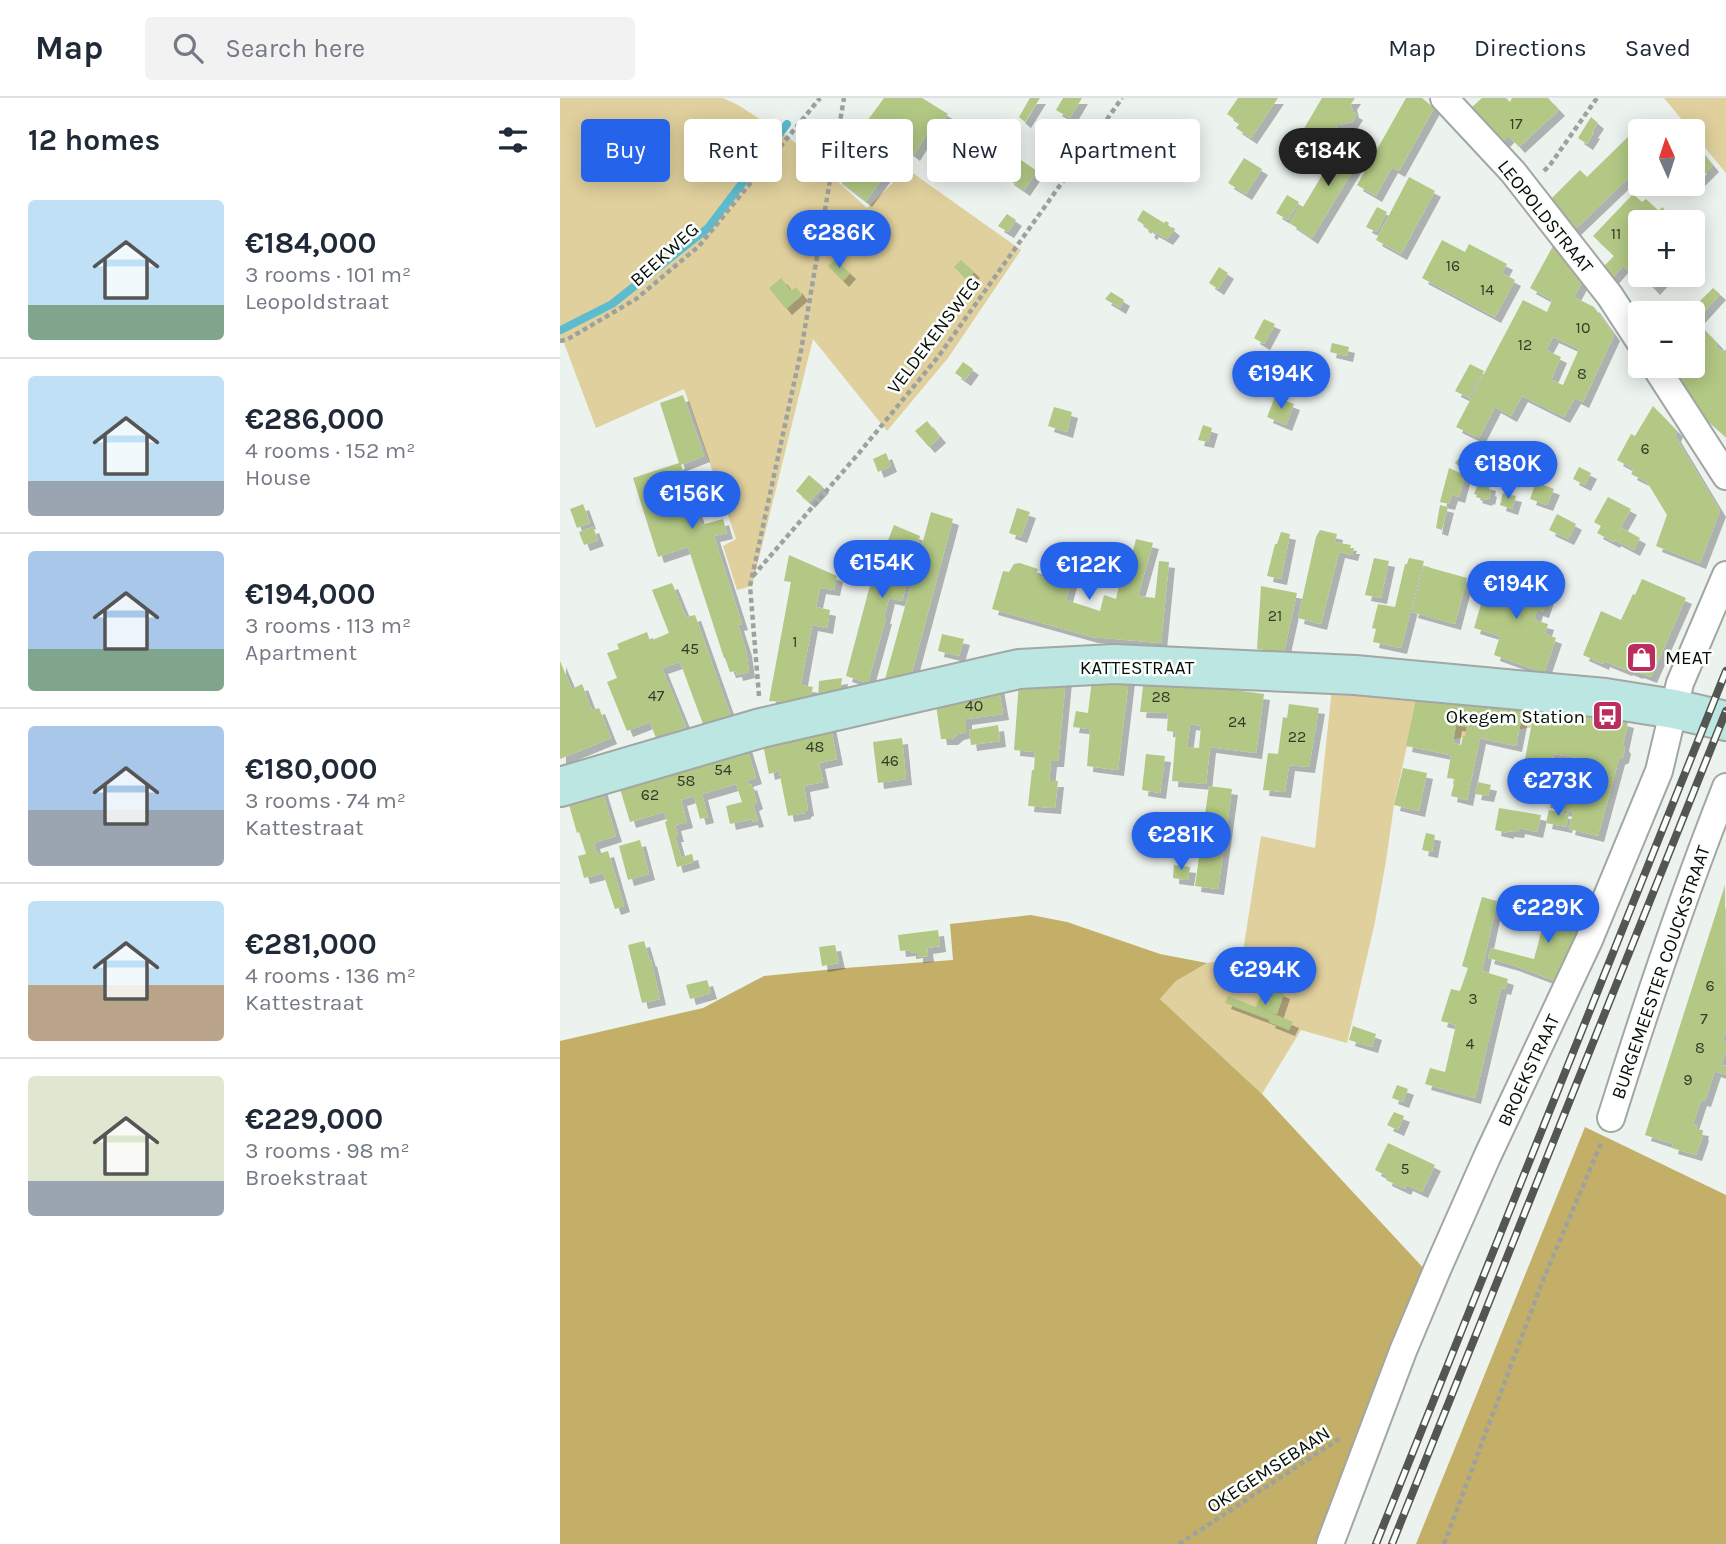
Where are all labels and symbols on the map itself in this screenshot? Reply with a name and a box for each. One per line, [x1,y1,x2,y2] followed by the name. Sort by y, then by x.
[1510,114,1523,133] house number: 17
[1628,119,1704,196] north arrow
[1279,129,1377,188] pin: €184K
[1493,156,1598,278] street label: LEOPOLDSTRAAT
[790,211,888,270] pin: €286K
[626,218,703,291] street label: BEEKWEG
[1611,224,1621,243] house number: 11
[1446,256,1460,275] house number: 16
[883,273,985,398] street label: VELDEKENSWEG
[1480,280,1494,299] house number: 14
[1576,318,1590,337] house number: 10
[1518,335,1532,354] house number: 12
[1232,352,1330,411] pin: €194K
[1577,364,1587,383] house number: 8
[1640,439,1650,458] house number: 6
[1459,442,1557,501] pin: €180K
[643,472,741,531] pin: €156K
[833,540,931,600] pin: €154K
[1040,542,1138,602] pin: €122K
[1467,561,1565,621] pin: €194K
[1268,606,1282,625] house number: 21
[792,632,798,651] house number: 1
[681,639,699,658] house number: 45
[1625,640,1659,674] shop icon: MEAT
[1665,647,1712,669] place label: MEAT
[1080,657,1195,679] street label: KATTESTRAAT
[648,686,665,705] house number: 47
[1151,687,1171,706] house number: 28
[965,696,983,715] house number: 40
[1591,699,1625,733] bus stop icon: Okegem Station
[1446,706,1585,728] place label: Okegem Station
[1228,712,1246,731] house number: 24
[1288,727,1306,746] house number: 22
[806,737,824,756] house number: 48
[881,751,899,770] house number: 46
[1509,758,1607,818] pin: €273K
[714,760,732,779] house number: 54
[677,771,695,790] house number: 58
[641,785,659,804] house number: 62
[1132,812,1230,872] pin: €281K
[1607,842,1715,1102] street label: BURGEMEESTER COUCKSTRAAT
[1499,886,1597,945] pin: €229K
[1216,948,1314,1007] pin: €294K
[1705,976,1715,995] house number: 6
[1468,989,1478,1008] house number: 3
[1700,1009,1708,1028] house number: 7
[1493,1010,1565,1130] street label: BROEKSTRAAT
[1466,1034,1475,1053] house number: 4
[1695,1038,1705,1057] house number: 8
[1683,1070,1693,1089] house number: 9
[1400,1159,1410,1178] house number: 5
[1203,1422,1334,1518] street label: OKEGEMSEBAAN

